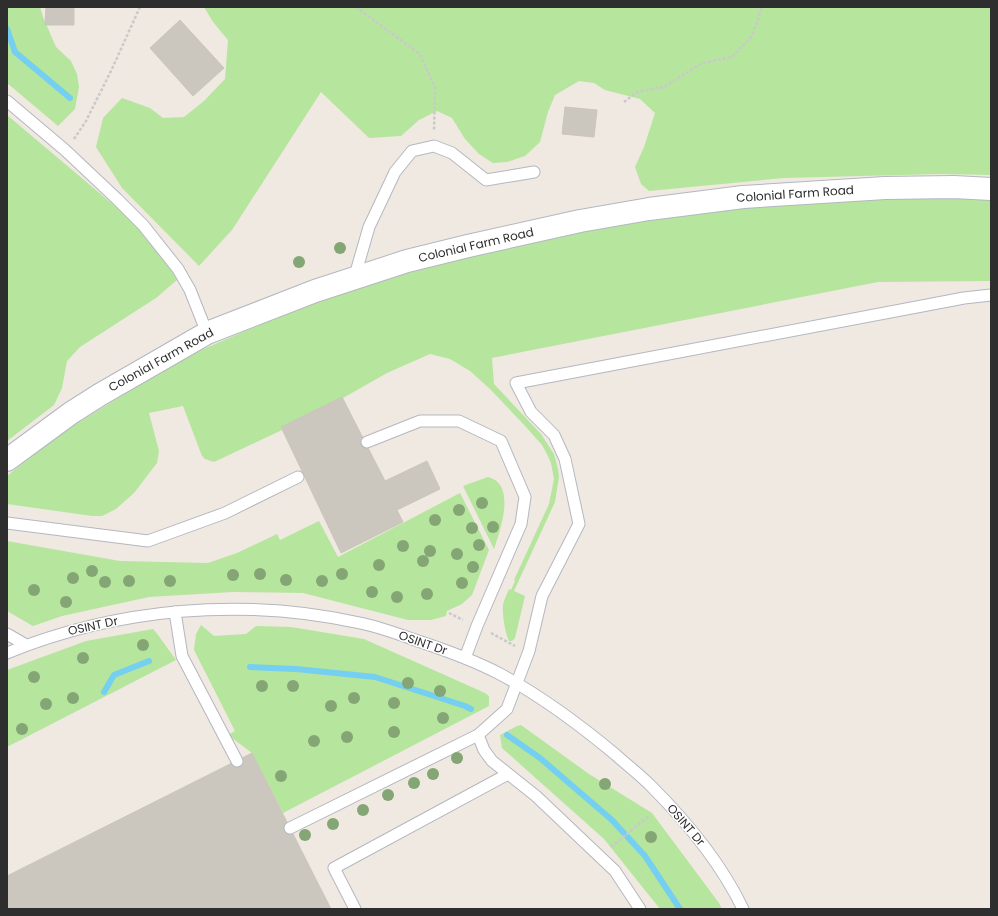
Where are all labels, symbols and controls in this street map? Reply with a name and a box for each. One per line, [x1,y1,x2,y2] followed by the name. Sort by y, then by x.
[736,181,854,206] street label: Colonial Farm Road
[417,223,535,266] street label: Colonial Farm Road
[105,324,216,396] street label: Colonial Farm Road
[66,612,120,639] street label: OSINT Dr
[397,626,450,659] street label: OSINT Dr
[663,800,710,850] street label: OSINT Dr

